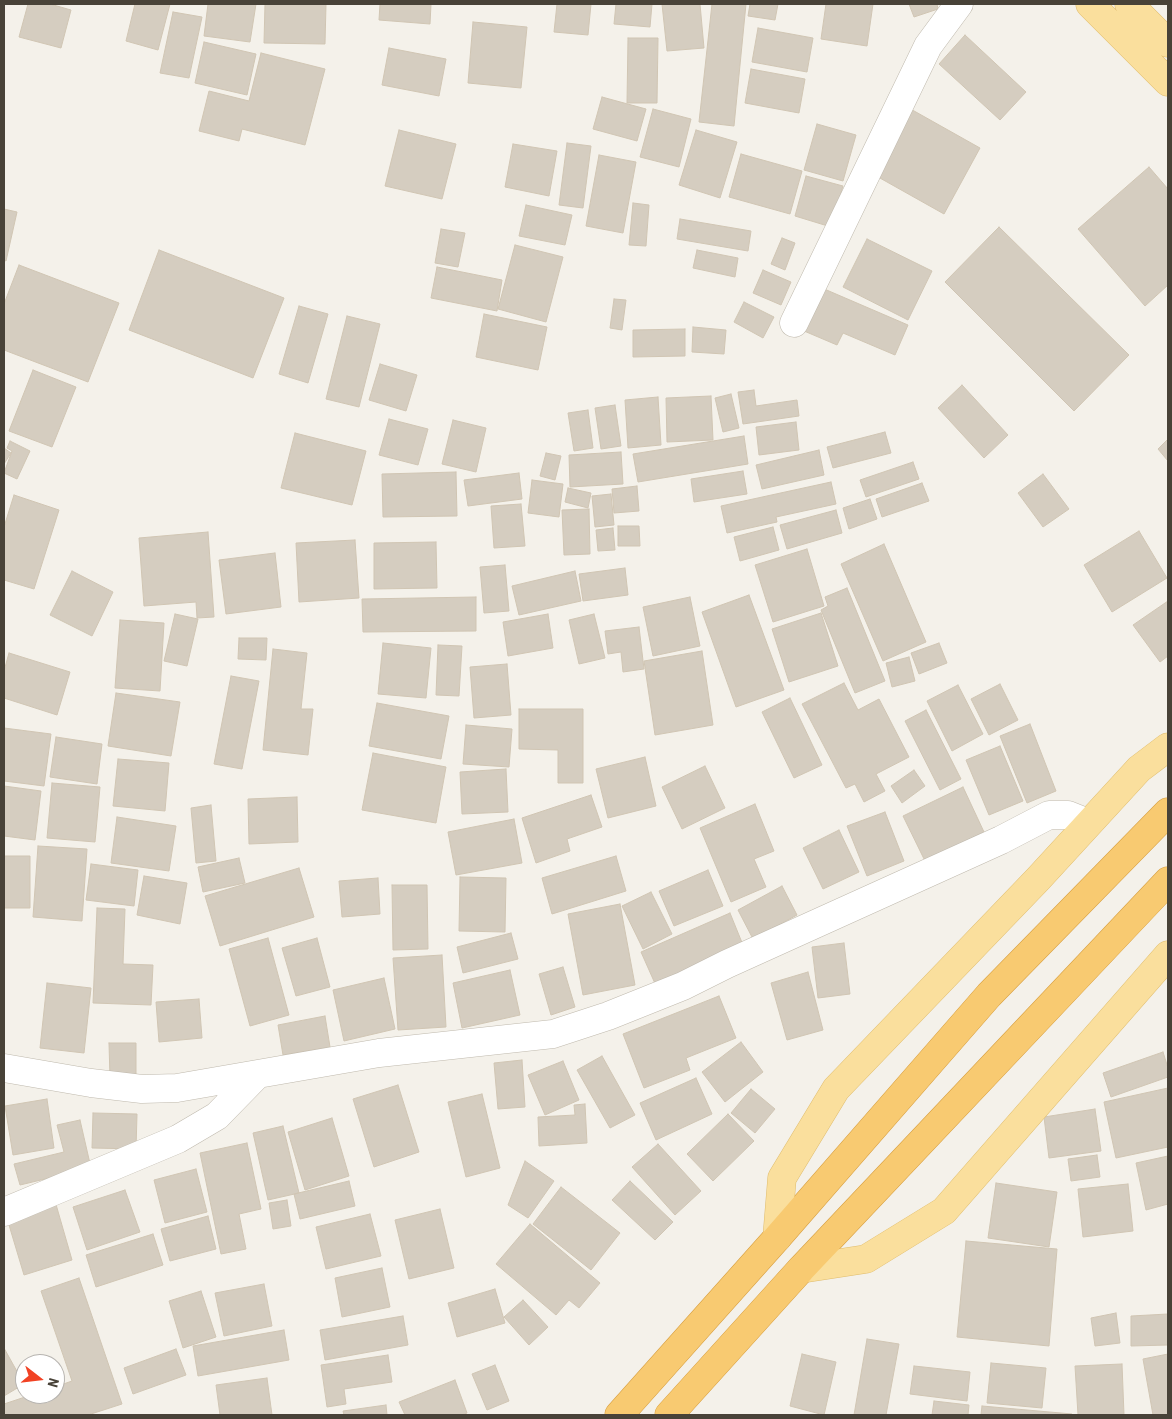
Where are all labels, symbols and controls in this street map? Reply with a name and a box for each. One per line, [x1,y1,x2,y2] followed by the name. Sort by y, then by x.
[15,1354,65,1404] north arrow
[45,1377,62,1389] text: N

